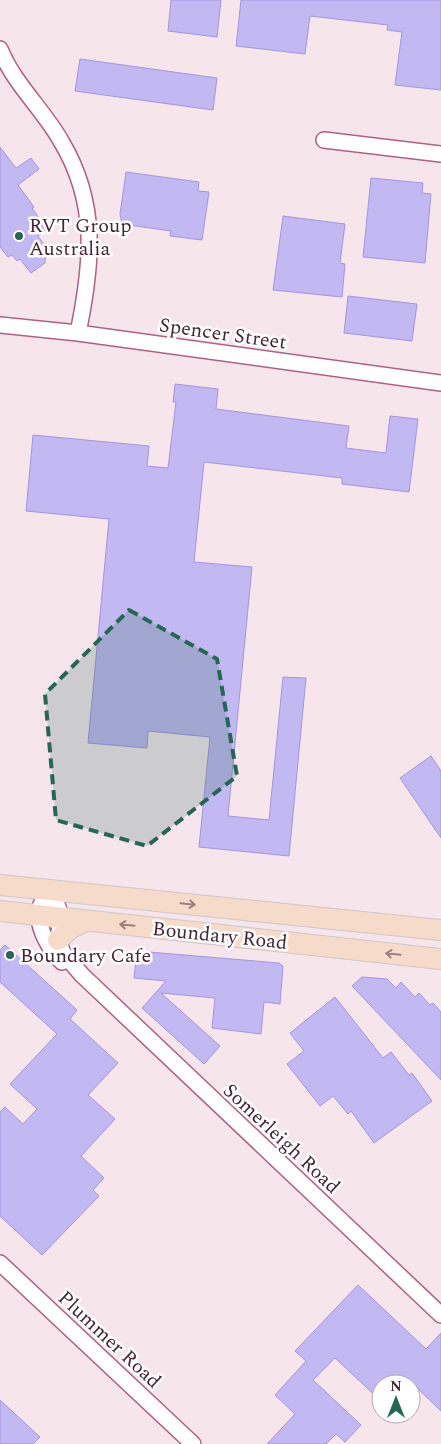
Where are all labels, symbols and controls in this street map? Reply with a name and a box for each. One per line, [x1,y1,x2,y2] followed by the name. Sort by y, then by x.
[29,211,132,264] place label: RVT Group Australia
[13,230,25,242] marker: RVT Group Australia
[157,310,288,358] street label: Spencer Street
[180,899,196,909] one-way arrow
[151,914,289,958] street label: Boundary Road
[119,920,135,930] one-way arrow
[20,941,151,971] place label: Boundary Cafe
[4,949,16,961] marker: Boundary Cafe
[385,949,401,959] one-way arrow
[216,1076,347,1201] street label: Somerleigh Road
[51,1284,168,1396] street label: Plummer Road
[371,1374,421,1424] north arrow
[390,1376,402,1397] text: N

